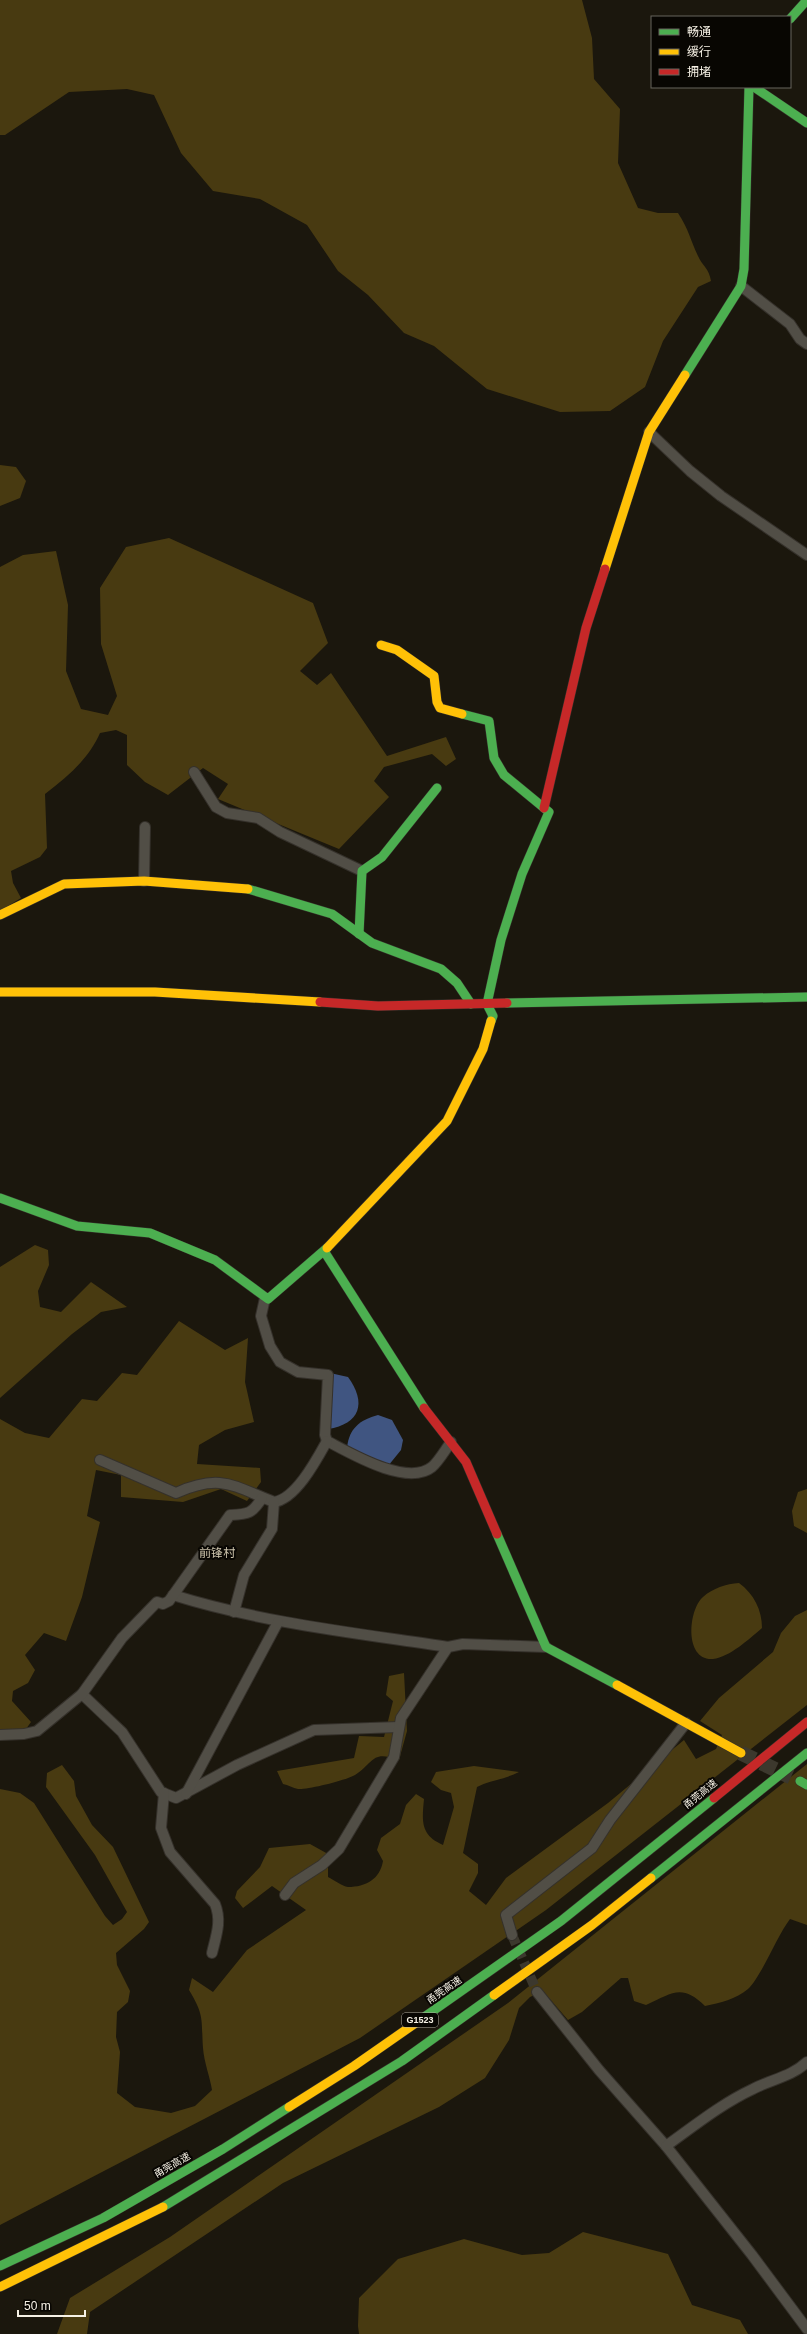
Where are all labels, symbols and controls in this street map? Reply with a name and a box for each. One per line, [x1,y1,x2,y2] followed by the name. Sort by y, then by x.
[651,16,791,88] legend
[687,25,711,39] text: 畅通
[687,45,711,59] text: 缓行
[687,65,711,79] text: 拥堵
[199,1546,236,1560] district label: 前锋村
[681,1777,719,1811] street label: 甬莞高速
[424,1974,464,2006] street label: 甬莞高速
[402,2013,438,2027] road number: G1523
[152,2150,192,2180] street label: 甬莞高速
[18,2292,85,2318] scale bar
[24,2299,51,2313] text: 50 m

